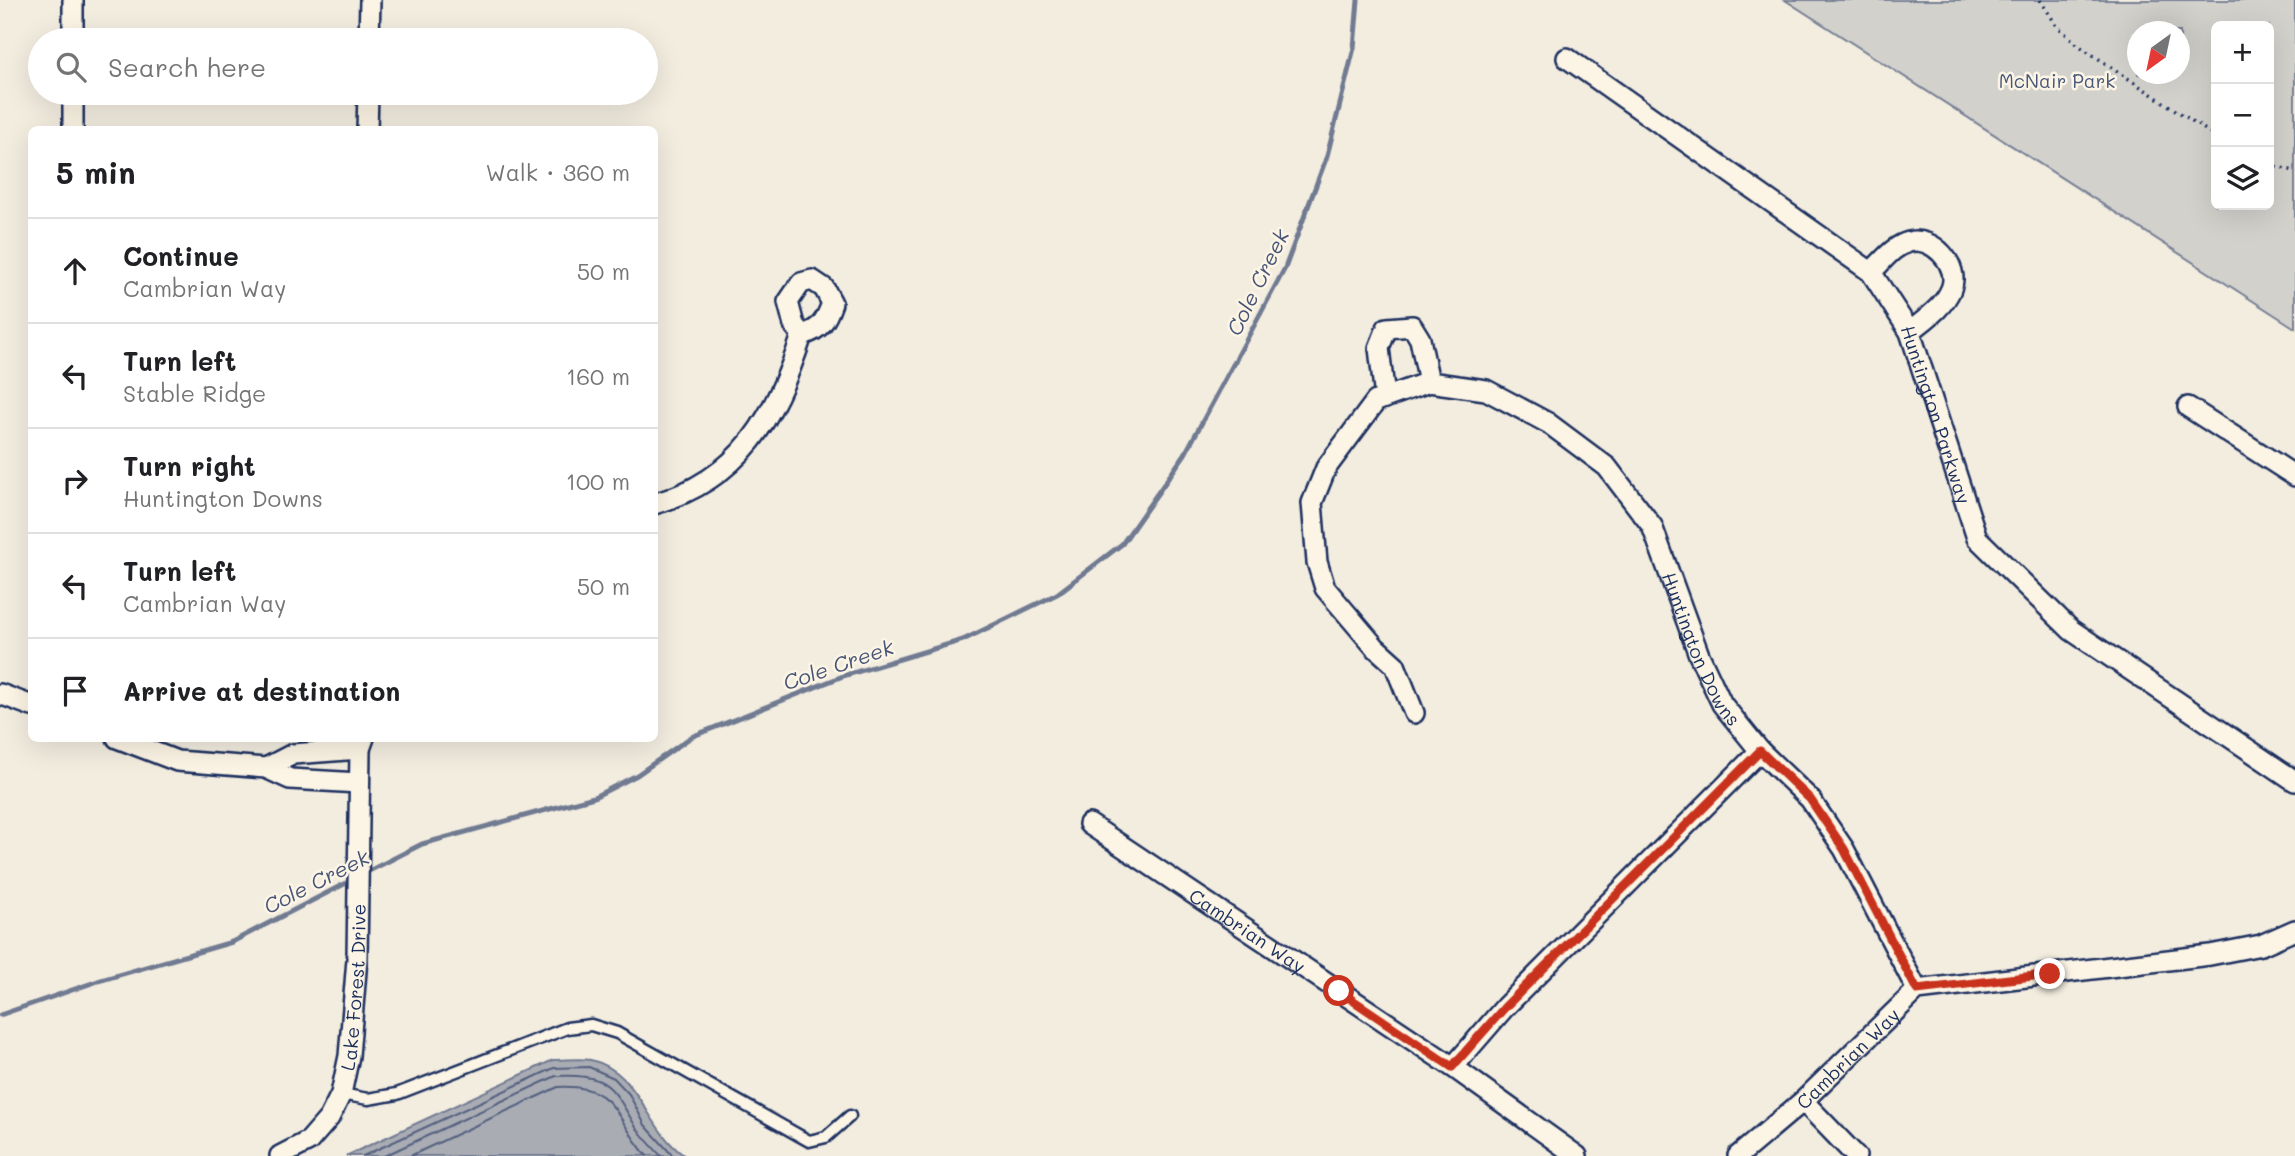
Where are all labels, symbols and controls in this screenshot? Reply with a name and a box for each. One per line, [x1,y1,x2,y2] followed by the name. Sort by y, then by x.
[2127,21,2190,84] north arrow
[2211,21,2274,210] map controls
[2211,21,2274,84] button: +
[28,28,658,105] search box
[52,48,90,86] icon: search
[108,50,266,84] text: Search here
[1999,68,2115,93] park label: McNair Park
[2211,84,2274,147] button: −
[2211,147,2274,210] button: layers
[56,152,136,192] text: 5 min
[485,157,630,187] text: Walk · 360 m
[1220,224,1295,340] water label: Cole Creek
[123,239,239,273] text: Continue
[56,252,94,290] icon: ahead
[577,256,630,286] text: 50 m
[123,273,286,303] text: Cambrian Way
[1896,322,1977,507] street label: Huntington Parkway
[123,344,236,378] text: Turn left
[56,357,94,395] icon: left
[566,361,630,391] text: 160 m
[123,378,266,408] text: Stable Ridge
[123,449,256,483] text: Turn right
[56,462,94,500] icon: right
[566,466,630,496] text: 100 m
[123,483,323,513] text: Huntington Downs
[123,554,236,588] text: Turn left
[56,567,94,605] icon: left
[1657,569,1747,730] street label: Huntington Downs
[577,571,630,601] text: 50 m
[123,588,286,618] text: Cambrian Way
[779,632,898,696] water label: Cole Creek
[56,672,94,710] icon: arrive
[123,674,400,708] text: Arrive at destination
[259,842,374,919] water label: Cole Creek
[1185,882,1311,978] street label: Cambrian Way
[334,903,370,1073] street label: Lake Forest Drive
[2034,958,2065,989] route end
[1323,975,1354,1006] route start
[1790,1002,1904,1114] street label: Cambrian Way

